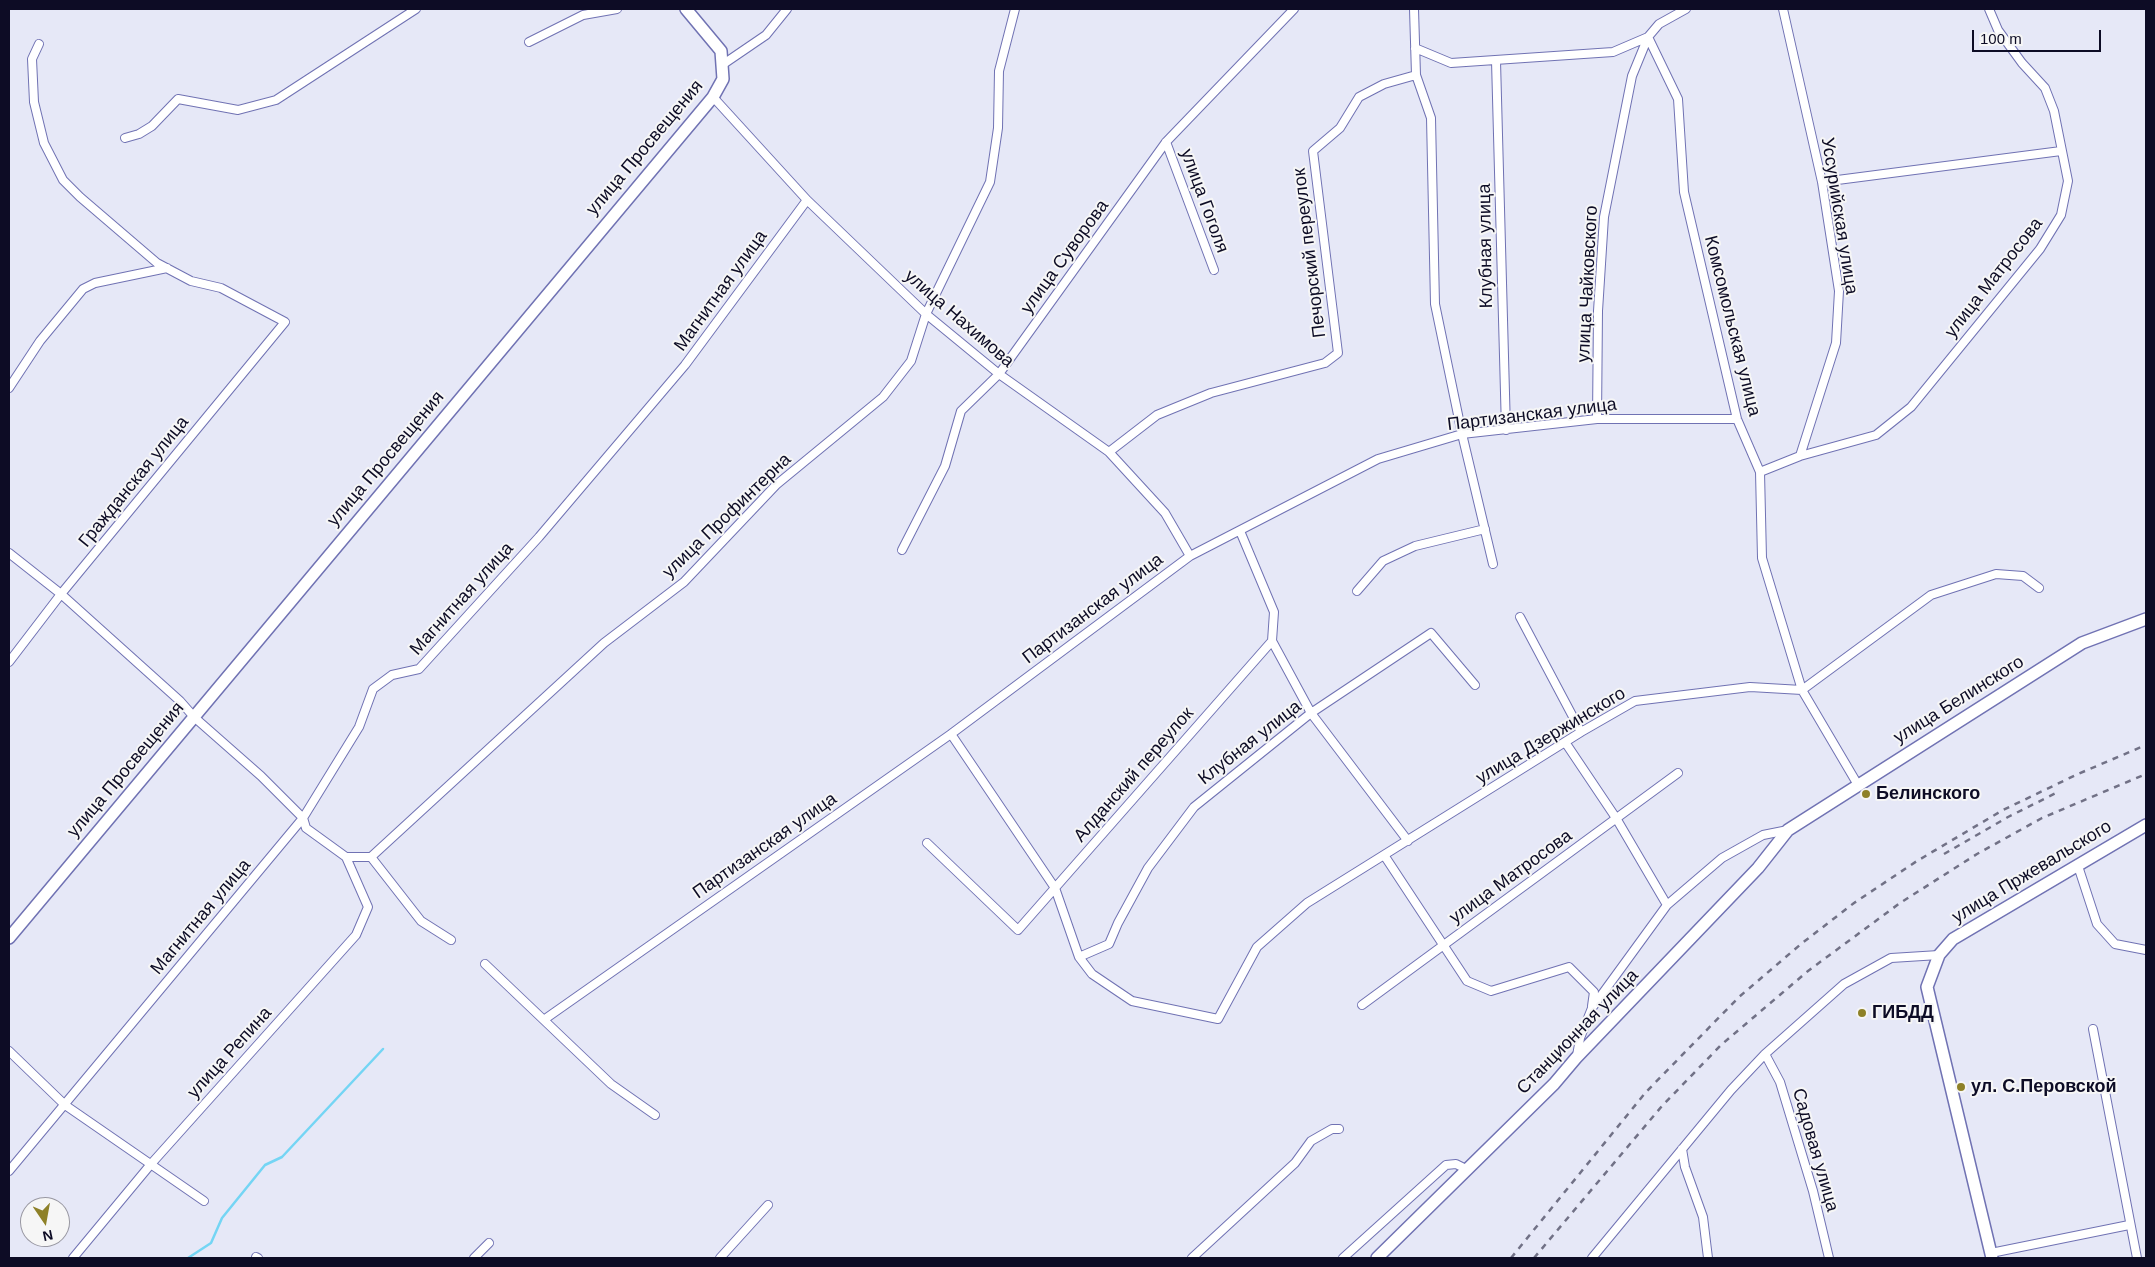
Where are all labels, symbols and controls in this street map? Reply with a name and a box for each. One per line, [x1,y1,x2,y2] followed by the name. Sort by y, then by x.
[1975,20,2104,52] scale bar
[1980,30,2022,47] text: 100 m
[582,76,708,220] street label: улица Просвещения
[1816,136,1862,296] street label: Уссурийская улица
[1175,146,1233,256] street label: улица Гоголя
[1289,167,1331,339] street label: Печорский переулок
[1474,183,1498,309] street label: Клубная улица
[1017,196,1113,318] street label: улица Суворова
[1573,205,1603,363] street label: улица Чайковского
[1941,214,2047,342] street label: улица Матросова
[670,226,772,356] street label: Магнитная улица
[1699,233,1765,419] street label: Комсомольская улица
[900,265,1018,373] street label: улица Нахимова
[323,387,449,531] street label: улица Просвещения
[1446,394,1618,436] street label: Партизанская улица
[74,412,194,552] street label: Гражданская улица
[658,449,796,583] street label: улица Профинтерна
[406,538,518,660] street label: Магнитная улица
[1018,549,1168,669] street label: Партизанская улица
[1890,651,2028,749] street label: улица Белинского
[1472,683,1630,789] street label: улица Дзержинского
[1194,696,1306,790] street label: Клубная улица
[63,698,189,842] street label: улица Просвещения
[1070,703,1198,847] street label: Алданский переулок
[1876,783,1980,805] place label: Белинского
[689,788,841,904] street label: Партизанская улица
[1860,788,1872,800] marker: Белинского
[1948,816,2116,928] street label: улица Пржевальского
[1446,825,1576,929] street label: улица Матросова
[146,855,256,979] street label: Магнитная улица
[1513,965,1643,1099] street label: Станционная улица
[1872,1002,1934,1024] place label: ГИБДД
[183,1003,277,1103] street label: улица Репина
[1856,1007,1868,1019] marker: ГИБДД
[1971,1076,2117,1098] place label: ул. С.Перовской
[1955,1081,1967,1093] marker: ул. С.Перовской
[1787,1086,1843,1214] street label: Садовая улица
[20,1197,70,1247] north arrow
[41,1227,55,1245] text: N

